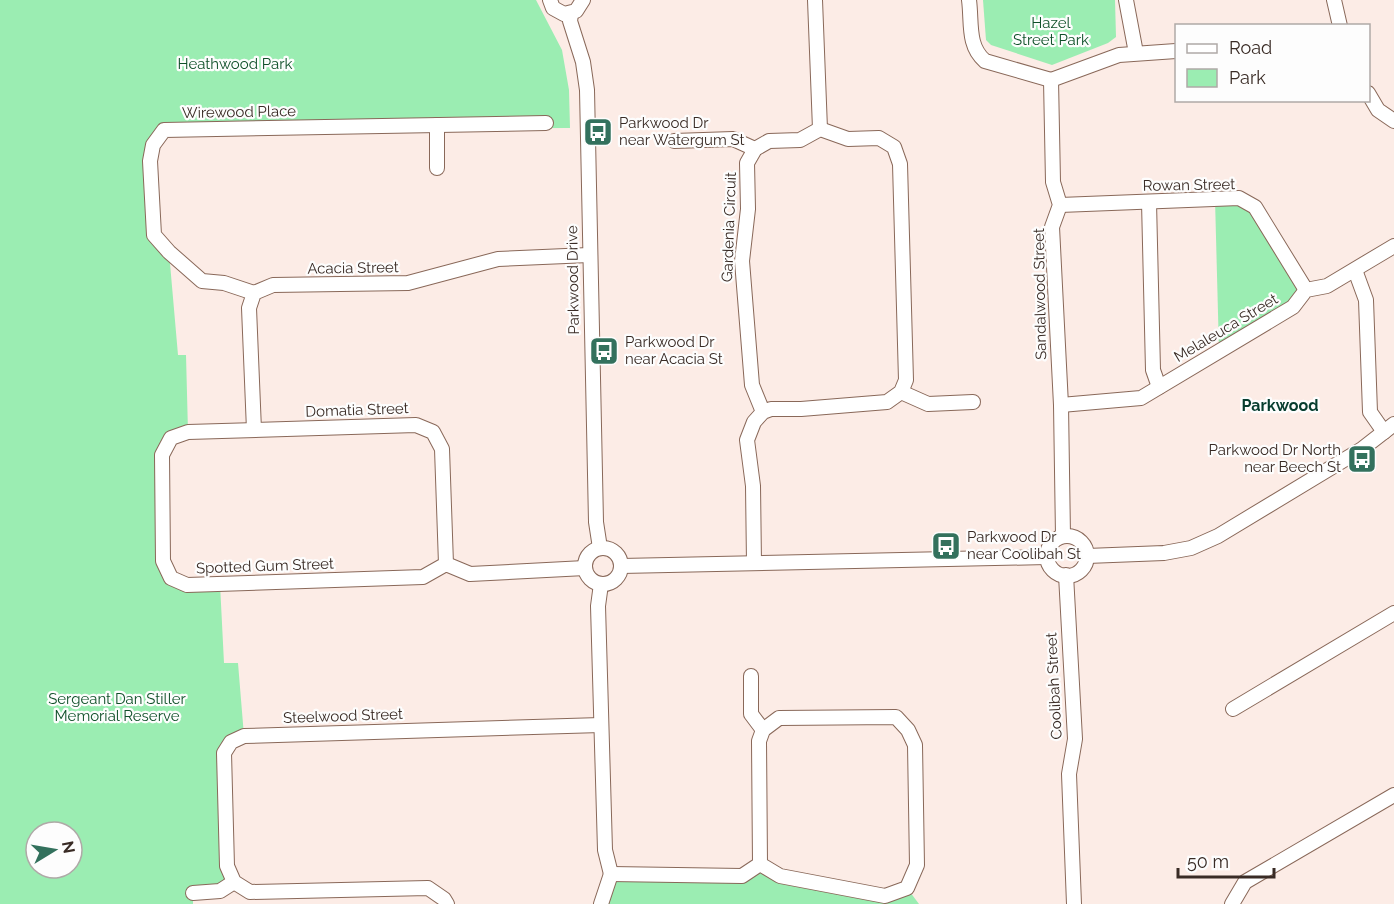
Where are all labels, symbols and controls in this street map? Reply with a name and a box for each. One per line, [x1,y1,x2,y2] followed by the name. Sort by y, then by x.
[1013,14,1089,49] park label: Hazel Street Park
[1175,24,1370,102] legend
[1229,37,1272,58] text: Road
[177,55,293,73] park label: Heathwood Park
[1229,67,1266,88] text: Park
[182,102,296,122] street label: Wirewood Place
[619,114,745,149] place label: Parkwood Dr near Watergum St
[582,116,614,148] bus stop icon: Parkwood Dr near Watergum St
[718,172,740,282] street label: Gardenia Circuit
[1143,175,1235,195] street label: Rowan Street
[563,225,583,335] street label: Parkwood Drive
[1030,228,1050,360] street label: Sandalwood Street
[307,258,399,278] street label: Acacia Street
[1171,290,1281,366] street label: Melaleuca Street
[625,333,723,368] place label: Parkwood Dr near Acacia St
[588,335,620,367] bus stop icon: Parkwood Dr near Acacia St
[1241,396,1319,415] district label: Parkwood
[305,399,409,421] street label: Domatia Street
[1209,441,1341,476] place label: Parkwood Dr North near Beech St
[1346,443,1378,475] bus stop icon: Parkwood Dr North near Beech St
[967,528,1081,563] place label: Parkwood Dr near Coolibah St
[930,530,962,562] bus stop icon: Parkwood Dr near Coolibah St
[196,555,334,577] street label: Spotted Gum Street
[1042,632,1066,740] street label: Coolibah Street
[48,690,187,725] park label: Sergeant Dan Stiller Memorial Reserve
[283,705,403,727] street label: Steelwood Street
[24,820,84,880] north arrow
[58,839,79,855] text: N
[1178,841,1274,879] scale bar
[1187,851,1229,872] text: 50 m

